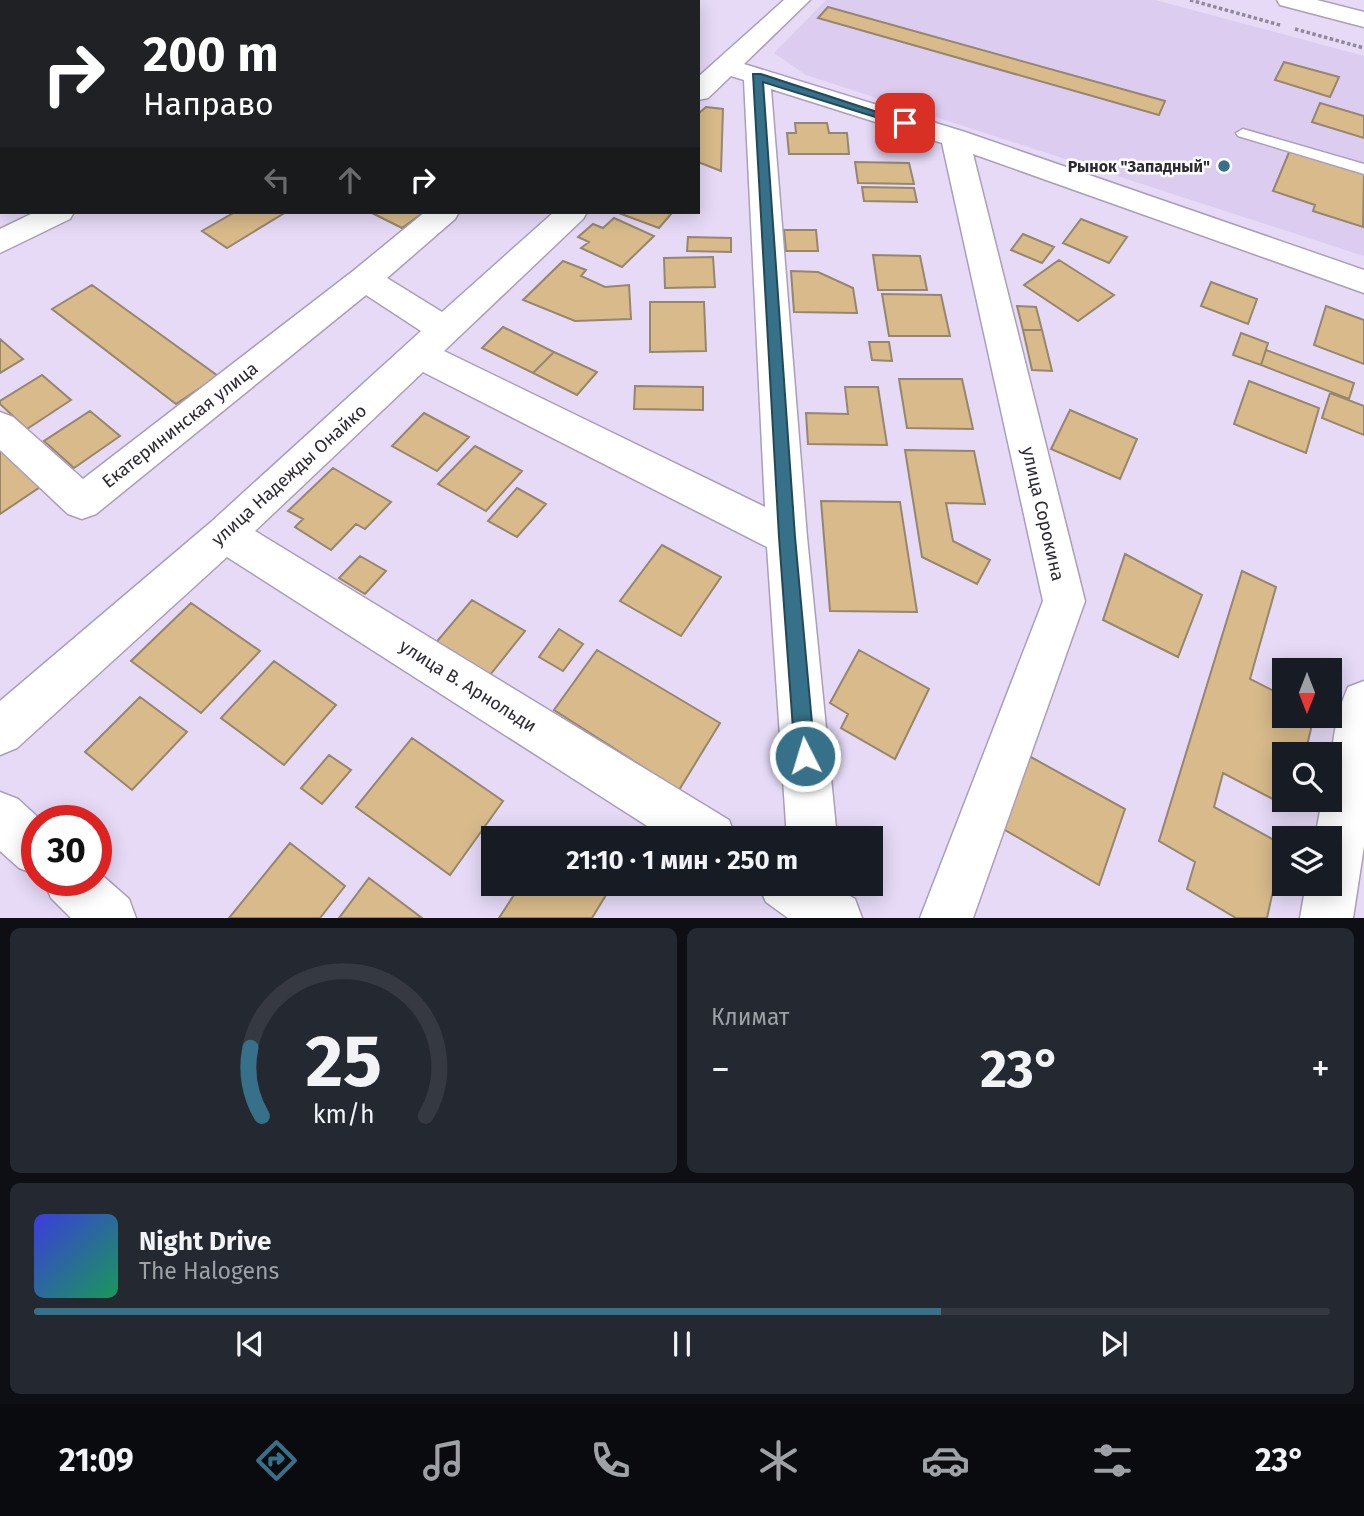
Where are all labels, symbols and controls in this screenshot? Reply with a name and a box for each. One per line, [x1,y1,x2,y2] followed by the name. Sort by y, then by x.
[143,25,279,84] text: 200 m
[28,28,119,119] icon: right
[143,85,274,123] text: Направо
[875,93,935,153] pin
[886,104,924,142] icon: arrive
[1068,157,1210,176] place label: Рынок "Западный"
[1216,158,1232,174] marker: Рынок "Западный"
[258,161,296,199] icon: left
[331,161,369,199] icon: ahead
[404,161,442,199] icon: right
[98,357,262,493] street label: Екатерининская улица
[207,400,371,550] street label: улица Надежды Онайко
[1017,445,1069,583] street label: улица Сорокина
[395,635,541,737] street label: улица В. Арнольди
[1272,658,1342,728] north arrow
[1272,658,1342,896] map controls
[768,719,842,793] position arrow
[1272,742,1342,812] button: search
[21,805,112,896] speed limit sign: 30
[1272,826,1342,896] button: layers
[566,845,798,876] text: 21:10 · 1 мин · 250 m
[711,1003,789,1031] text: Климат
[305,1019,382,1106] text: 25
[980,1038,1061,1101] text: 23°
[711,1046,730,1092] text: −
[1311,1046,1330,1092] text: +
[313,1100,374,1130] text: km/h
[139,1226,271,1257] text: Night Drive
[139,1257,279,1285] text: The Halogens
[231,1325,269,1363] icon: previous
[663,1325,701,1363] icon: pause
[1095,1325,1133,1363] icon: next
[252,1436,301,1485] icon: directions
[419,1436,468,1485] icon: music
[586,1436,635,1485] icon: phone
[754,1436,803,1485] icon: climate
[921,1436,970,1485] icon: car
[1088,1436,1137,1485] icon: filters
[59,1441,134,1479] text: 21:09
[1255,1441,1305,1479] text: 23°

